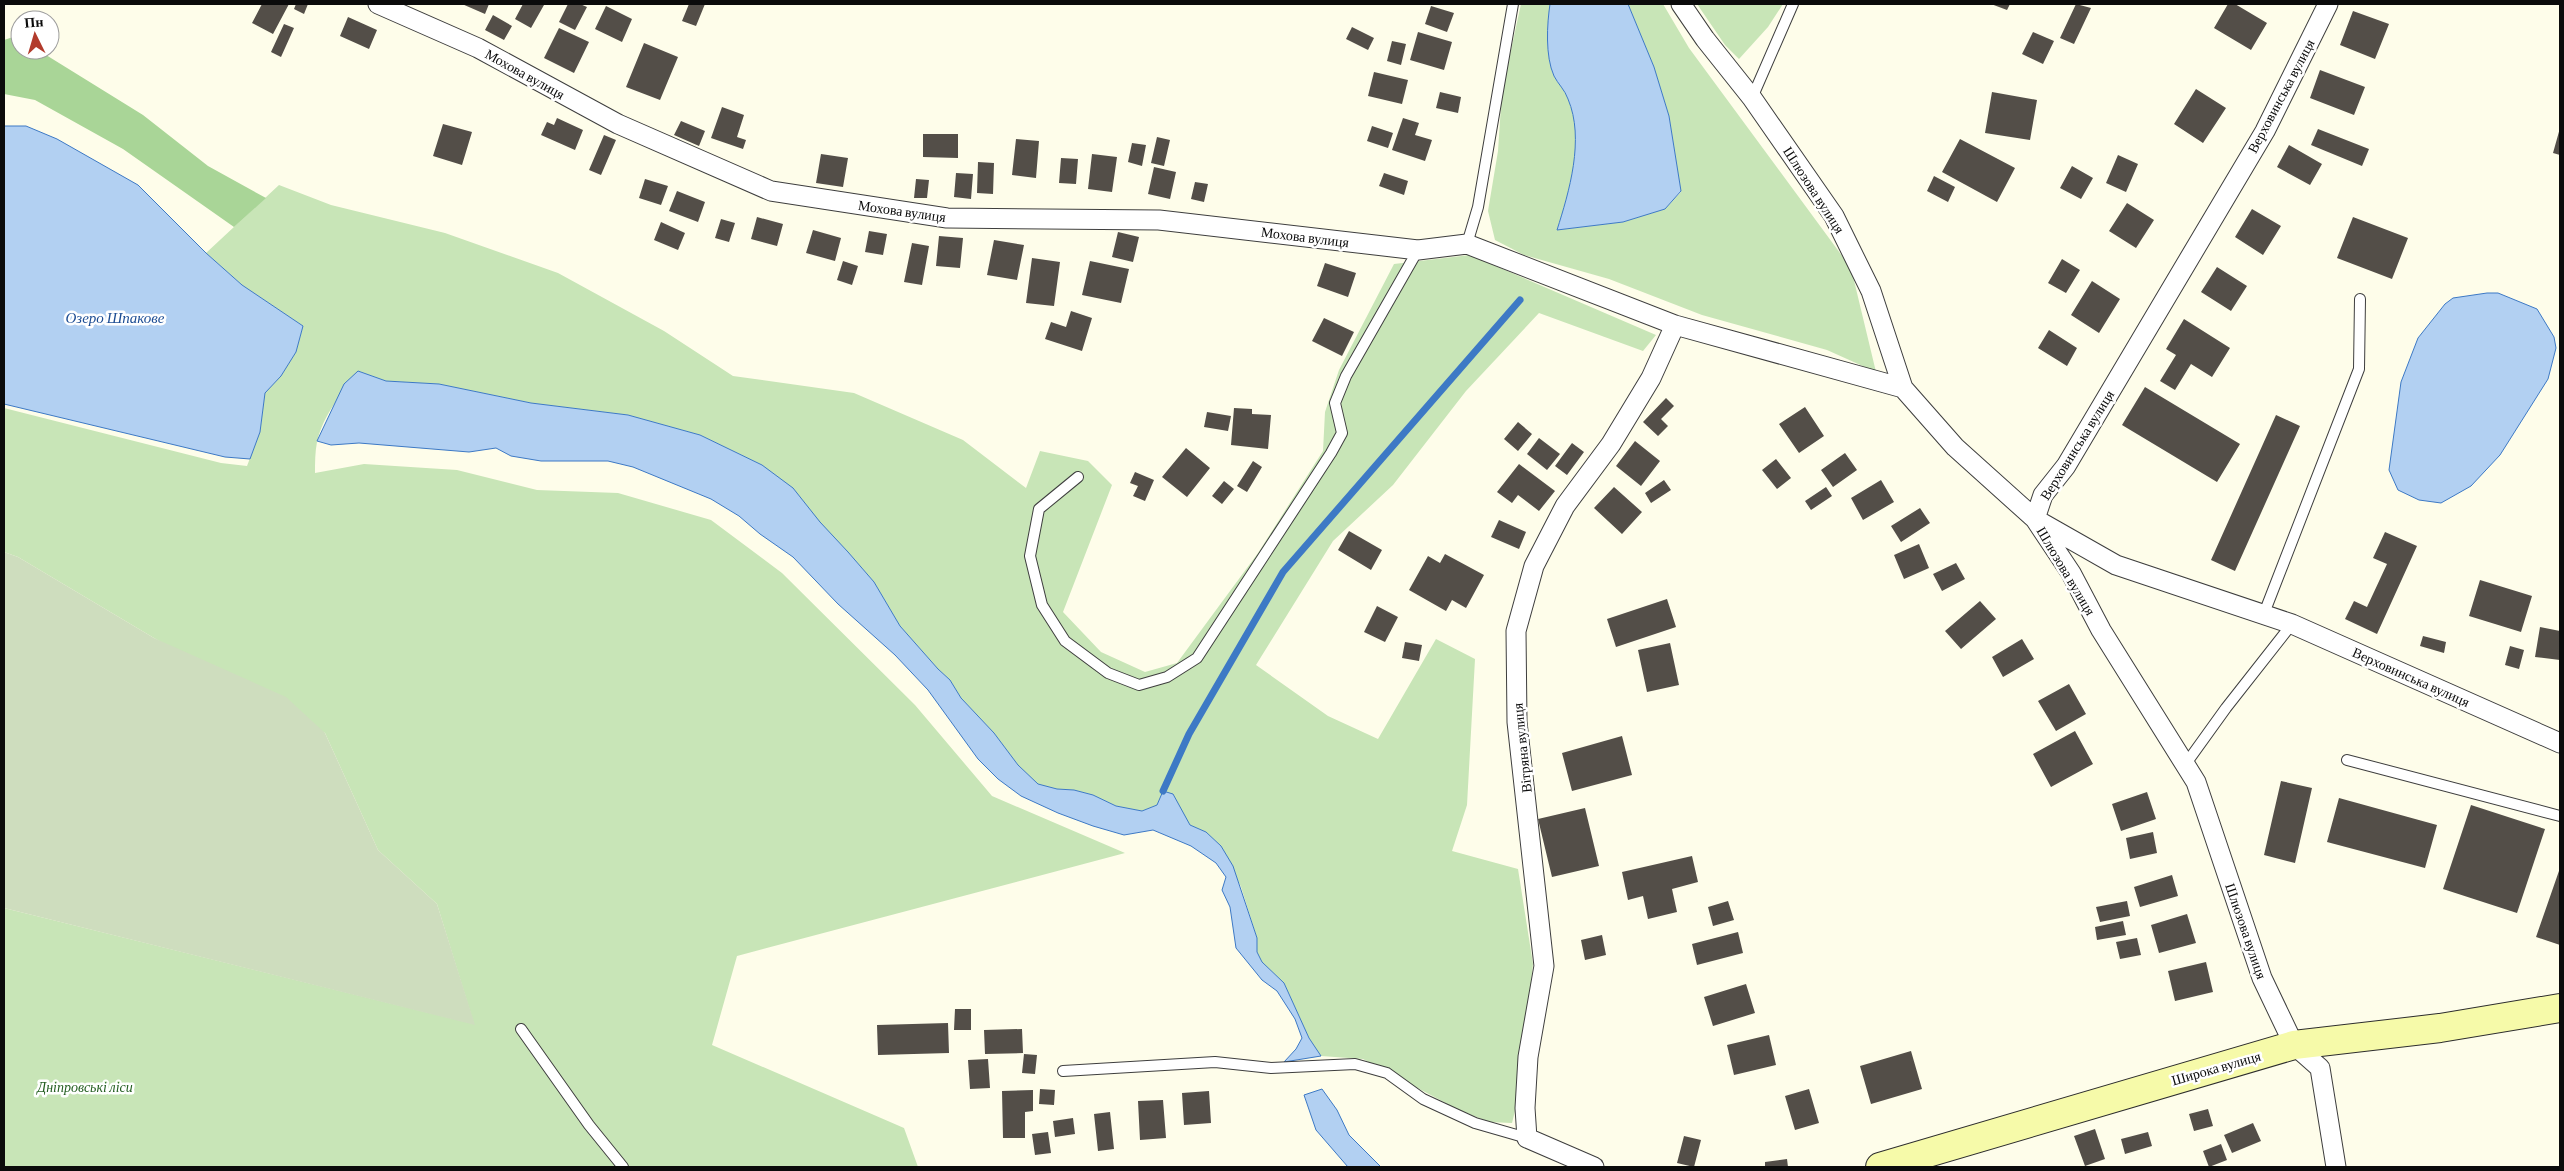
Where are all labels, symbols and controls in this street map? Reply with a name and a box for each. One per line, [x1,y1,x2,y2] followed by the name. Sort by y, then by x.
[10,10,60,60] north arrow
[24,13,44,31] text: Пн
[2244,36,2318,156] street label: Верховинська вулиця
[482,46,568,103] street label: Мохова вулиця
[1780,144,1848,237] street label: Шлюзова вулиця
[857,197,947,225] street label: Мохова вулиця
[1260,224,1350,250] street label: Мохова вулиця
[66,310,165,326] water label: Озеро Шпакове
[2037,387,2118,503] street label: Верховинська вулиця
[2033,524,2099,619] street label: Шлюзова вулиця
[2350,644,2473,710] street label: Верховинська вулиця
[1509,702,1535,794] street label: Вітряна вулиця
[2222,881,2270,982] street label: Шлюзова вулиця
[2170,1047,2263,1088] street label: Широка вулиця
[35,1079,133,1095] park label: Дніпровські ліси

